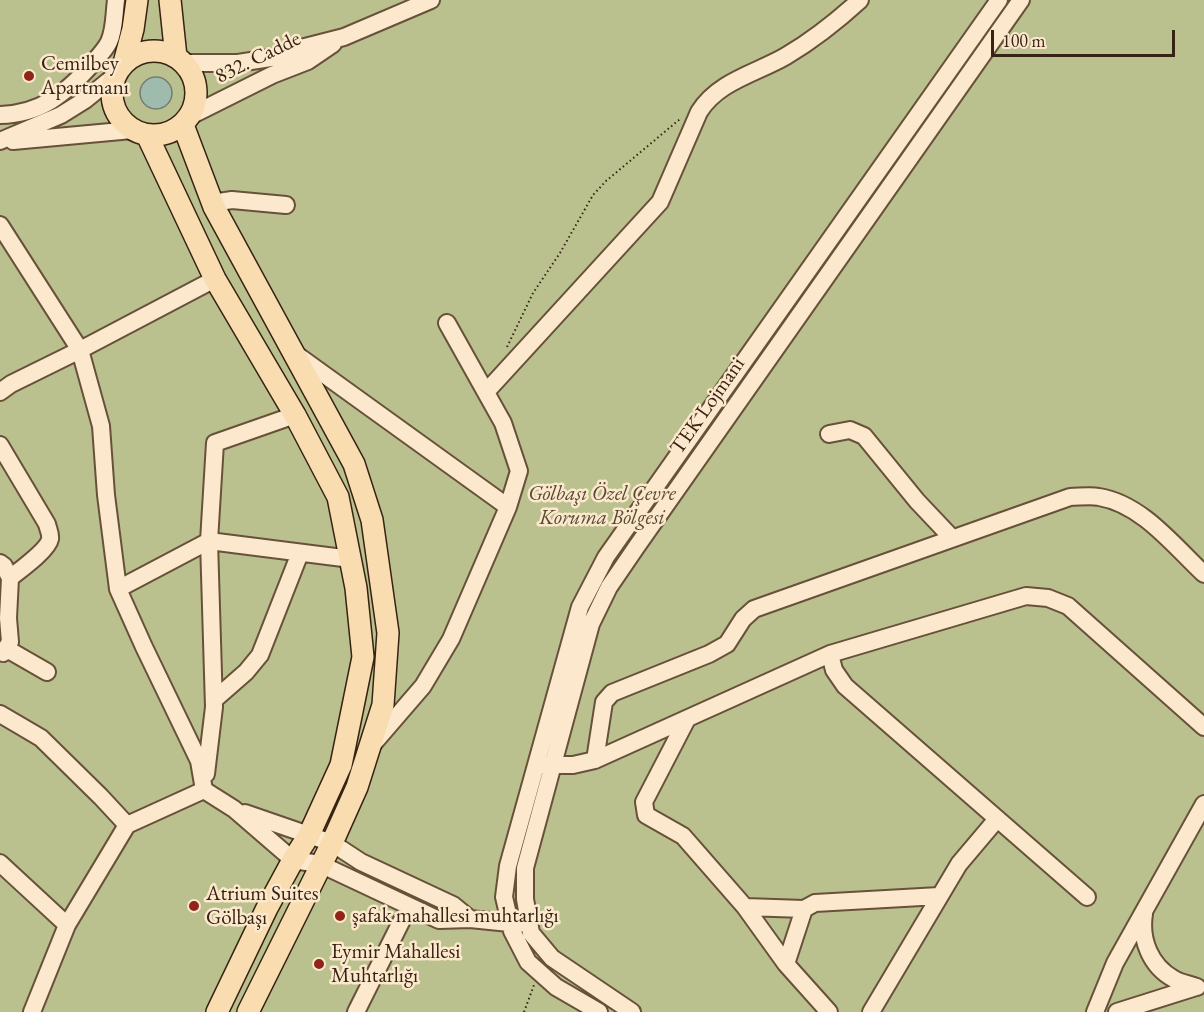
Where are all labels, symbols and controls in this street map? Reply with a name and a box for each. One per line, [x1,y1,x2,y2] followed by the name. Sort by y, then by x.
[994,18,1178,56] scale bar
[211,27,305,89] street label: 832. Cadde
[1002,29,1046,52] text: 100 m
[41,51,129,101] place label: Cemilbey Apartmanı
[22,69,36,83] marker: Cemilbey Apartmanı
[665,353,751,459] street label: TEK Lojmani
[528,481,676,531] park label: Gölbaşı Özel Çevre Koruma Bölgesi
[206,881,318,931] place label: Atrium Suites Gölbaşı
[187,899,201,913] marker: Atrium Suites Gölbaşı
[352,903,559,929] place label: şafak mahallesi muhtarlığı
[333,909,347,923] marker: şafak mahallesi muhtarlığı
[331,939,460,989] place label: Eymir Mahallesi Muhtarlığı
[312,957,326,971] marker: Eymir Mahallesi Muhtarlığı

